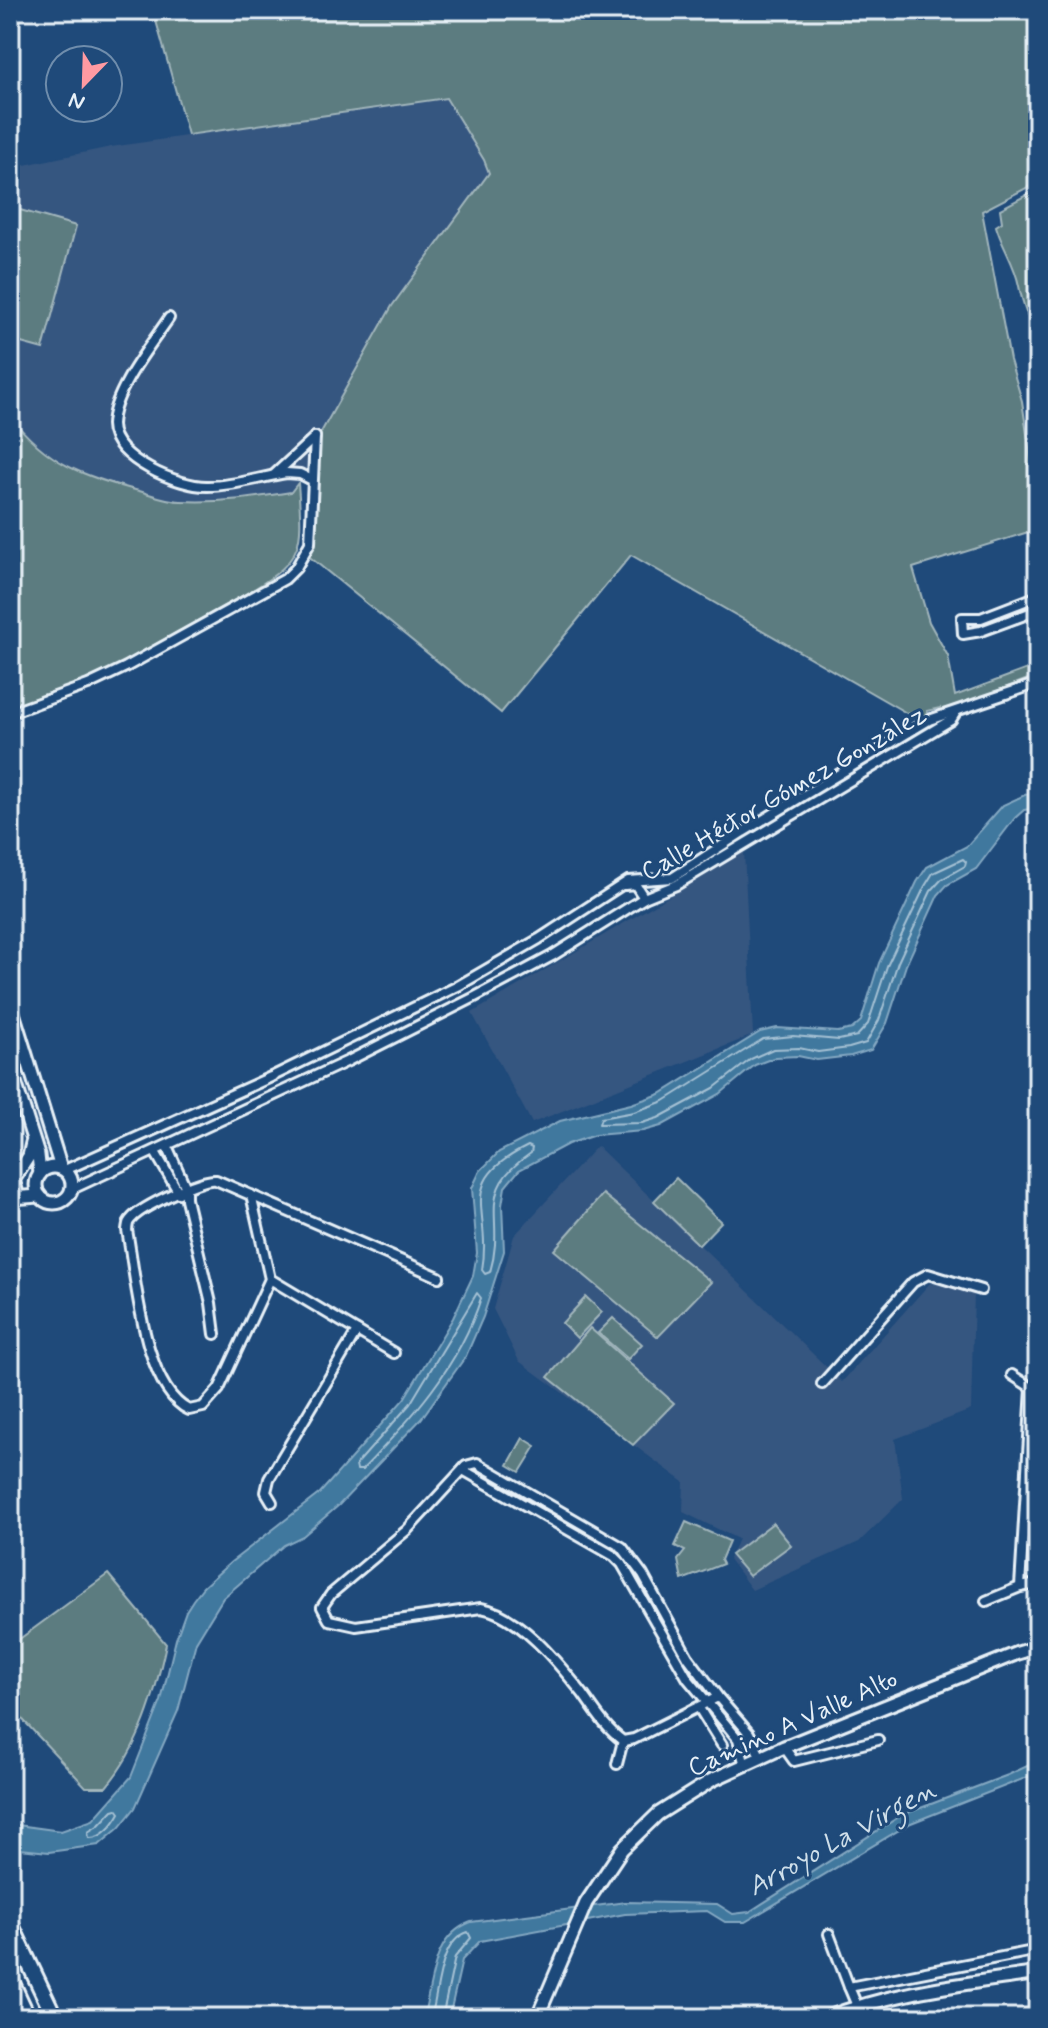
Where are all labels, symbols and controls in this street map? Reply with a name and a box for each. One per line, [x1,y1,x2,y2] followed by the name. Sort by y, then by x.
[44,44,124,124] north arrow
[65,85,89,116] text: N
[635,698,933,890] street label: Calle Héctor Gómez González
[683,1662,903,1786] street label: Camino A Valle Alto
[741,1772,944,1909] water label: Arroyo La Virgen

